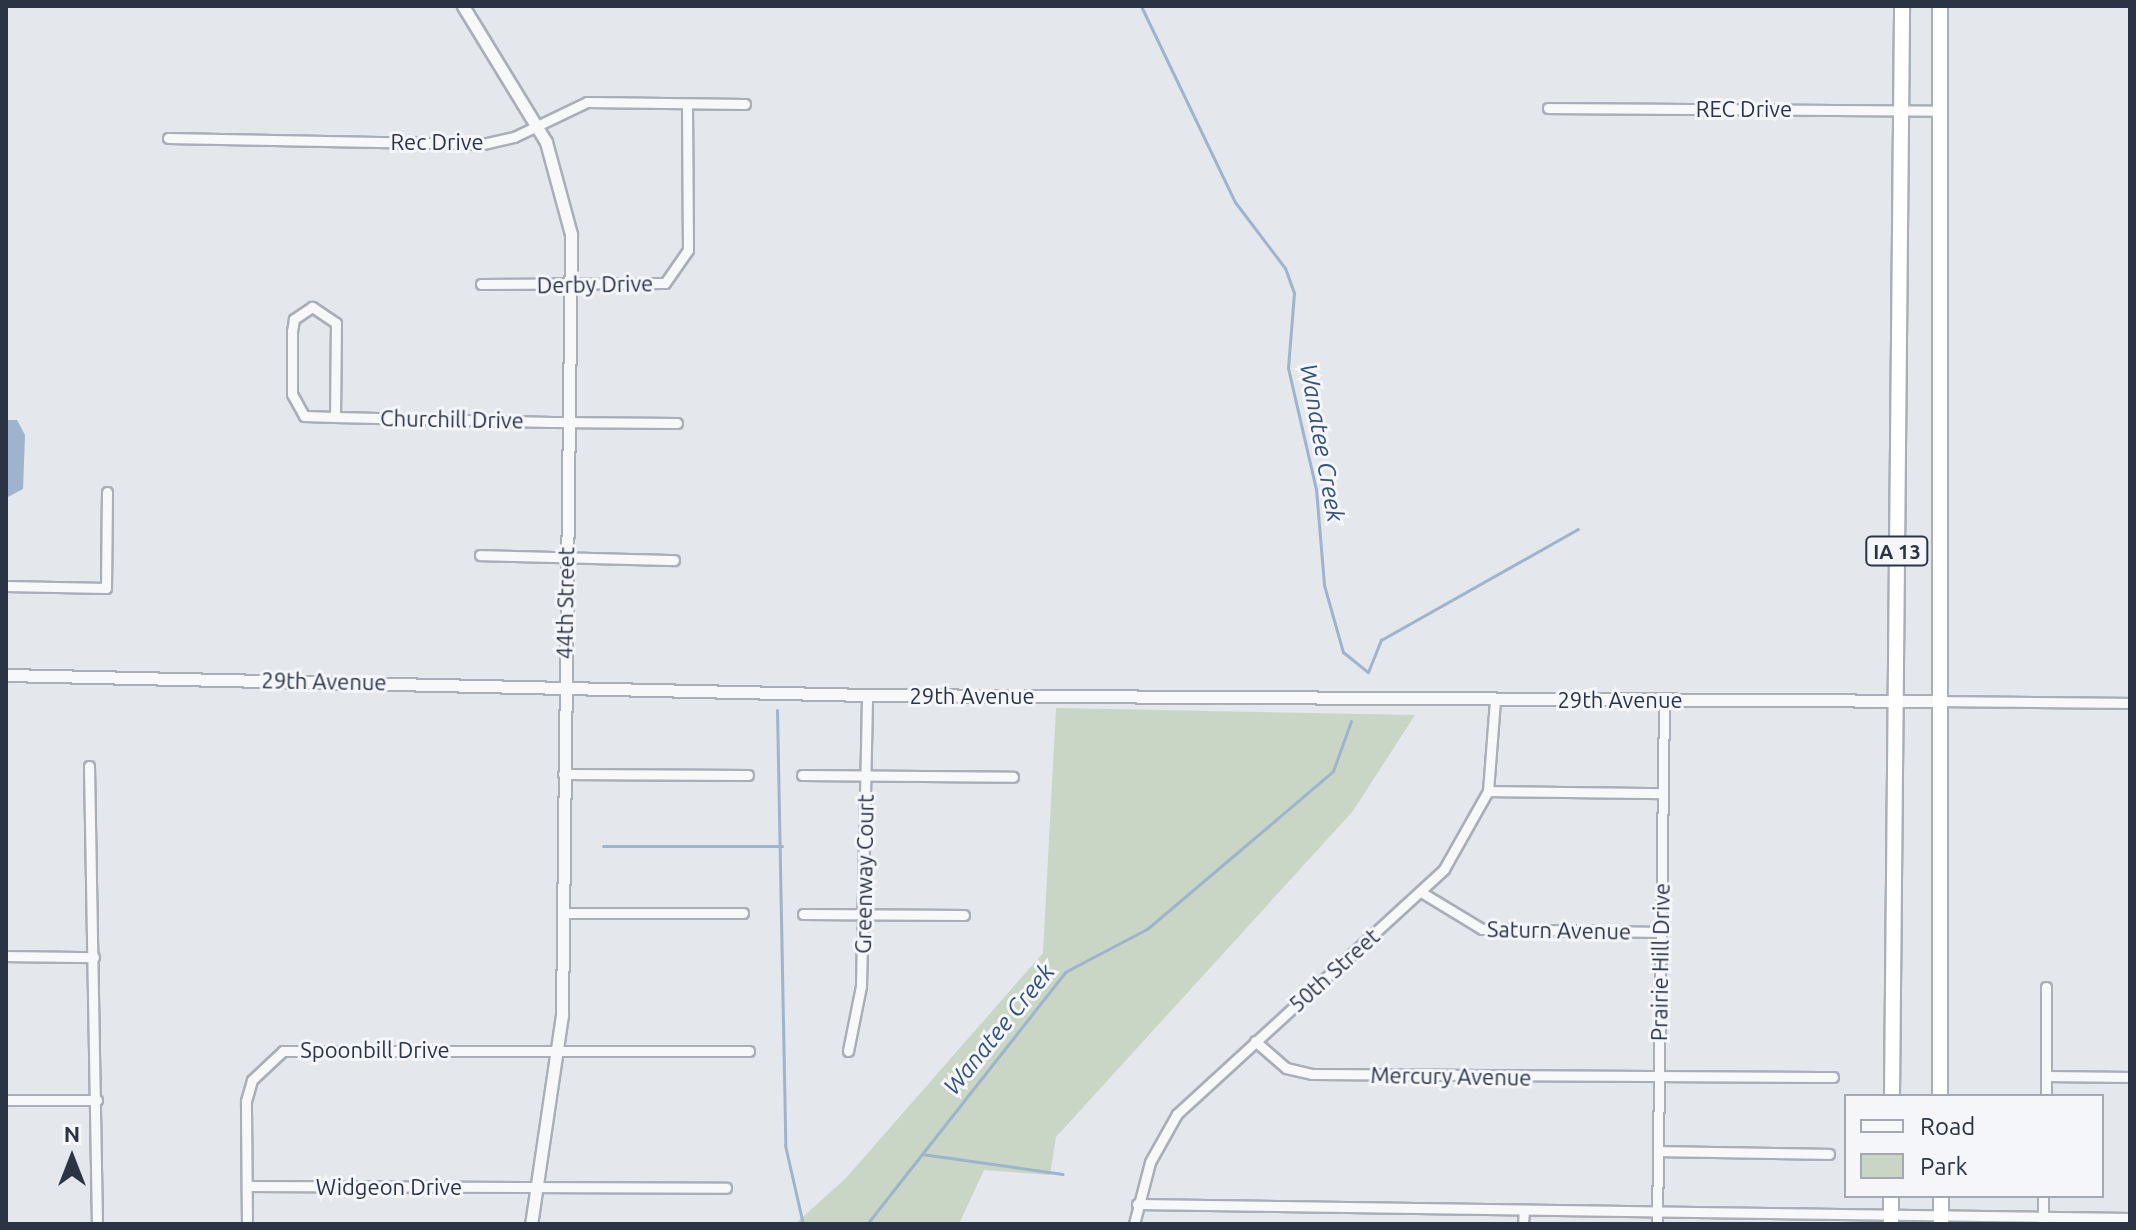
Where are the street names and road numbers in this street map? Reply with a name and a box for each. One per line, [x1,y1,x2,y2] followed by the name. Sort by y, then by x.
[1696,96,1792,122] street label: REC Drive
[390,129,484,155] street label: Rec Drive
[537,270,653,298] street label: Derby Drive
[380,405,524,433] street label: Churchill Drive
[1865,535,1929,567] road number: IA 13
[551,547,579,659] street label: 44th Street
[261,667,387,695] street label: 29th Avenue
[909,683,1035,709] street label: 29th Avenue
[1557,687,1683,713] street label: 29th Avenue
[849,794,879,954] street label: Greenway Court
[1645,883,1675,1041] street label: Prairie Hill Drive
[1487,916,1631,944] street label: Saturn Avenue
[1283,923,1385,1017] street label: 50th Street
[300,1037,450,1063] street label: Spoonbill Drive
[1370,1061,1532,1091] street label: Mercury Avenue
[316,1174,462,1200] street label: Widgeon Drive

